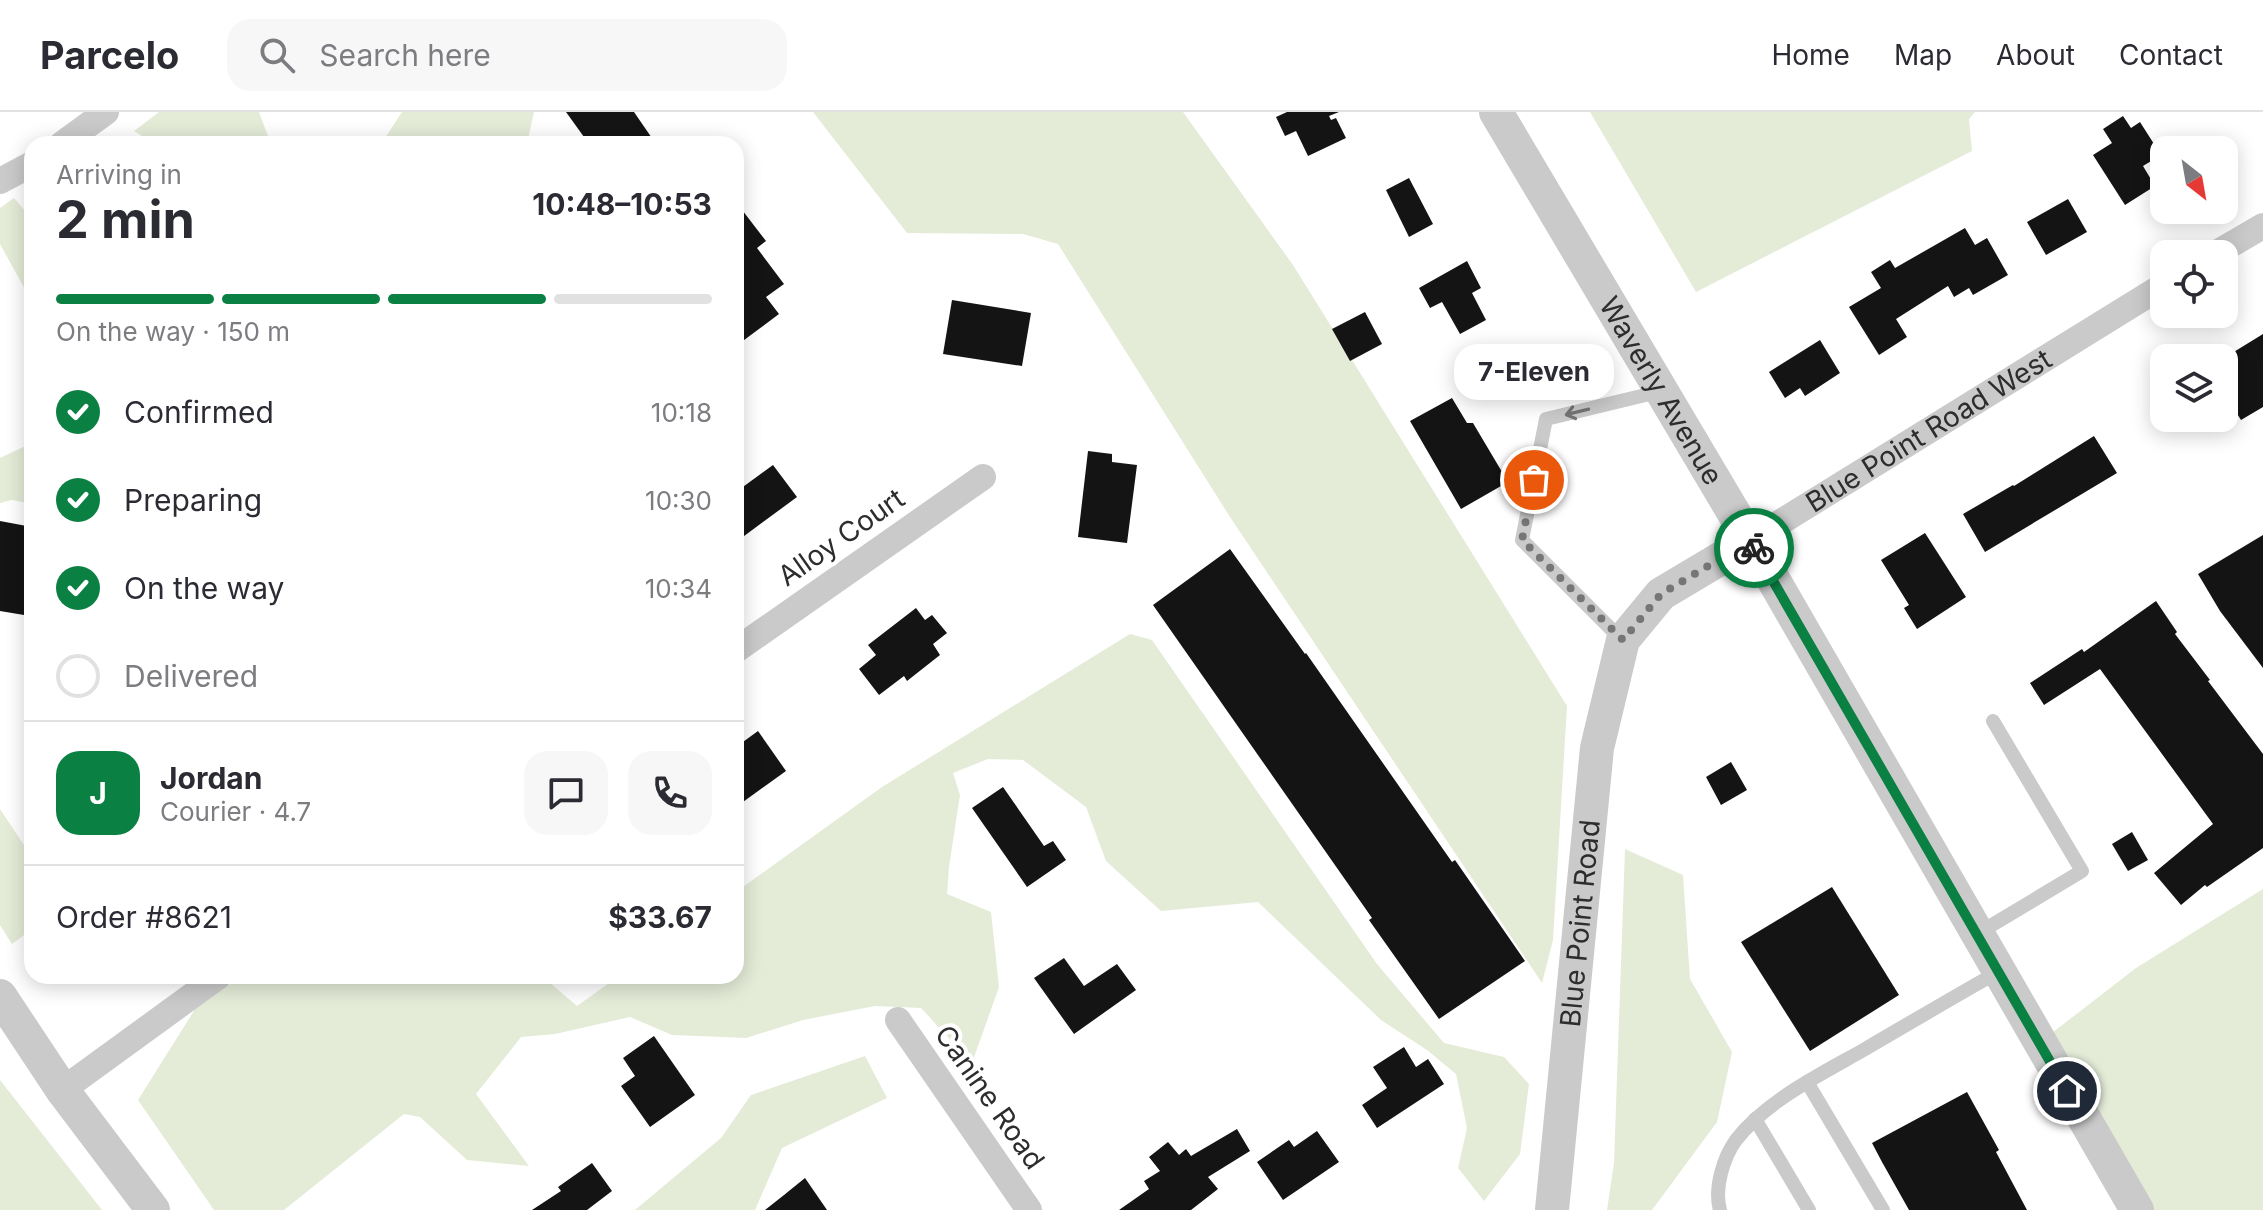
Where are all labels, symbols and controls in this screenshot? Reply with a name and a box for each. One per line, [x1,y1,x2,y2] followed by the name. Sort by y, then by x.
[227,19,787,91] search box
[40,32,179,78] text: Parcelo
[255,33,299,77] icon: search
[319,37,491,73] text: Search here
[1771,38,1850,72] text: Home
[1894,38,1952,72] text: Map
[1996,38,2075,72] text: About
[2119,38,2223,72] text: Contact
[2150,136,2238,224] north arrow
[2150,136,2238,432] map controls
[56,159,182,190] text: Arriving in
[532,186,712,222] text: 10:48–10:53
[56,188,195,251] text: 2 min
[2150,240,2238,328] button: locate
[1592,290,1730,491] street label: Waverly Avenue
[56,316,290,347] text: On the way · 150 m
[1799,342,2058,519] street label: Blue Point Road West
[1454,344,1614,400] callout: 7-Eleven
[2150,344,2238,432] button: layers
[1478,356,1590,387] text: 7-Eleven
[56,390,100,434] icon: check
[124,394,274,430] text: Confirmed
[651,397,712,428] text: 10:18
[1565,405,1591,420] one-way arrow
[1500,446,1568,514] pin
[1512,458,1556,502] icon: bag
[56,478,100,522] icon: check
[771,481,911,593] street label: Alloy Court
[124,482,262,518] text: Preparing
[645,485,712,516] text: 10:30
[1714,508,1794,588] courier
[1732,526,1776,570] icon: bike
[56,566,100,610] icon: check
[124,570,284,606] text: On the way
[645,573,712,604] text: 10:34
[124,658,258,694] text: Delivered
[524,751,608,835] button: chat
[628,751,712,835] button: phone
[160,760,262,796] text: Jordan
[89,775,107,811] text: J
[160,796,311,827] text: Courier · 4.7
[1553,818,1607,1029] street label: Blue Point Road
[56,899,232,935] text: Order #8621
[608,899,712,935] text: $33.67
[928,1019,1052,1175] street label: Canine Road
[2033,1057,2101,1125] pin
[2045,1069,2089,1113] icon: home

